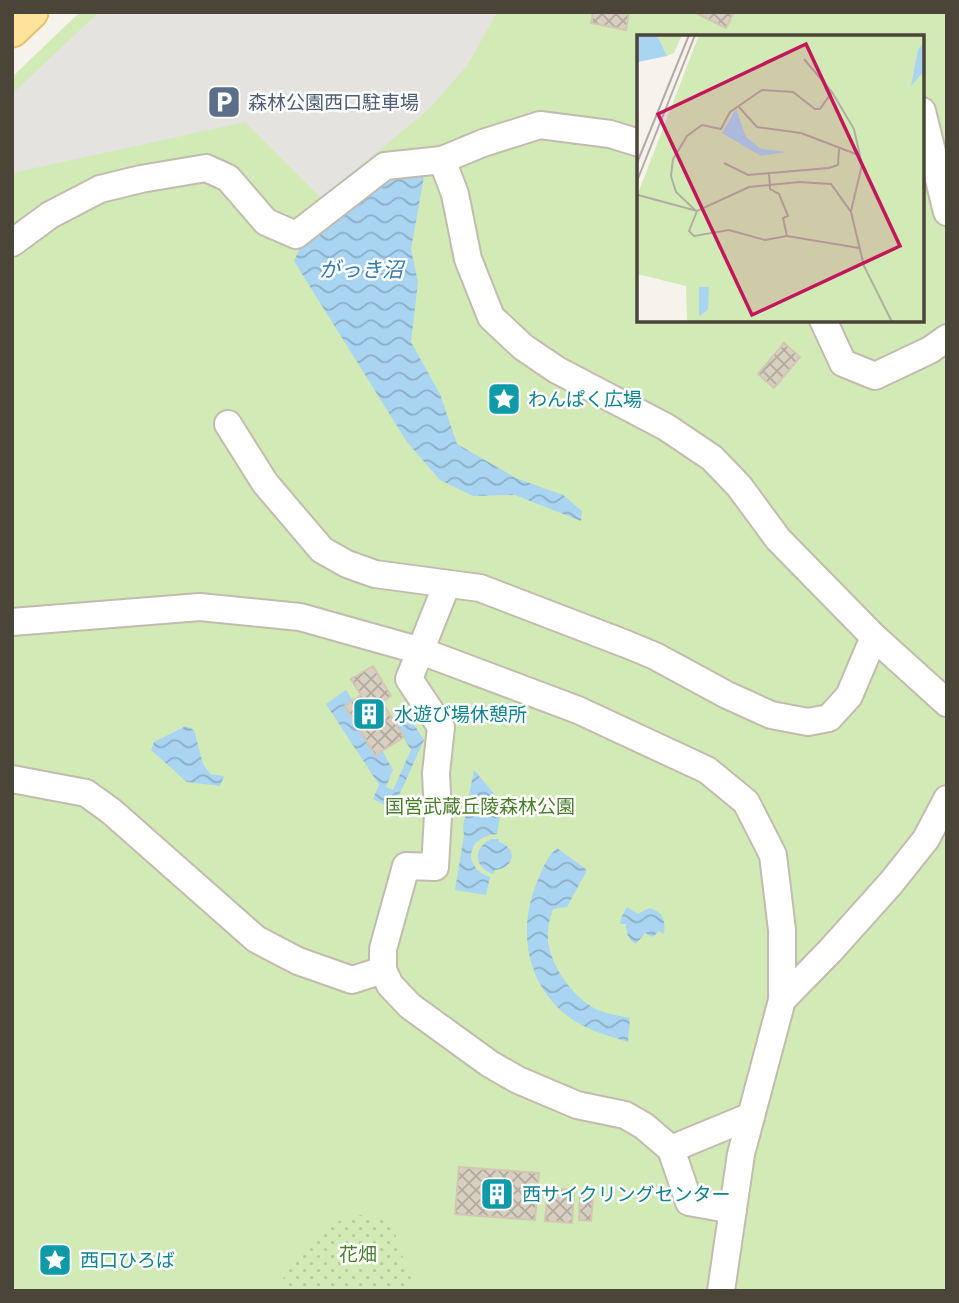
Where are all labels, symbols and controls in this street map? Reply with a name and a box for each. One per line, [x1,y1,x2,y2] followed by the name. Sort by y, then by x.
[637,35,924,322] inset map
[205,83,243,121] parking icon: 森林公園西口駐車場
[248,92,419,113] place label: 森林公園西口駐車場
[319,258,406,281] water label: がっき沼
[485,380,523,418] place icon: わんぱく広場
[528,389,642,410] place label: わんぱく広場
[350,695,388,733] building icon: 水遊び場休憩所
[394,704,527,725] place label: 水遊び場休憩所
[385,796,575,817] park label: 国営武蔵丘陵森林公園
[478,1175,516,1213] building icon: 西サイクリングセンター
[522,1184,731,1205] place label: 西サイクリングセンター
[36,1241,74,1279] place icon: 西口ひろば
[339,1244,377,1265] park label: 花畑
[80,1250,175,1271] place label: 西口ひろば

